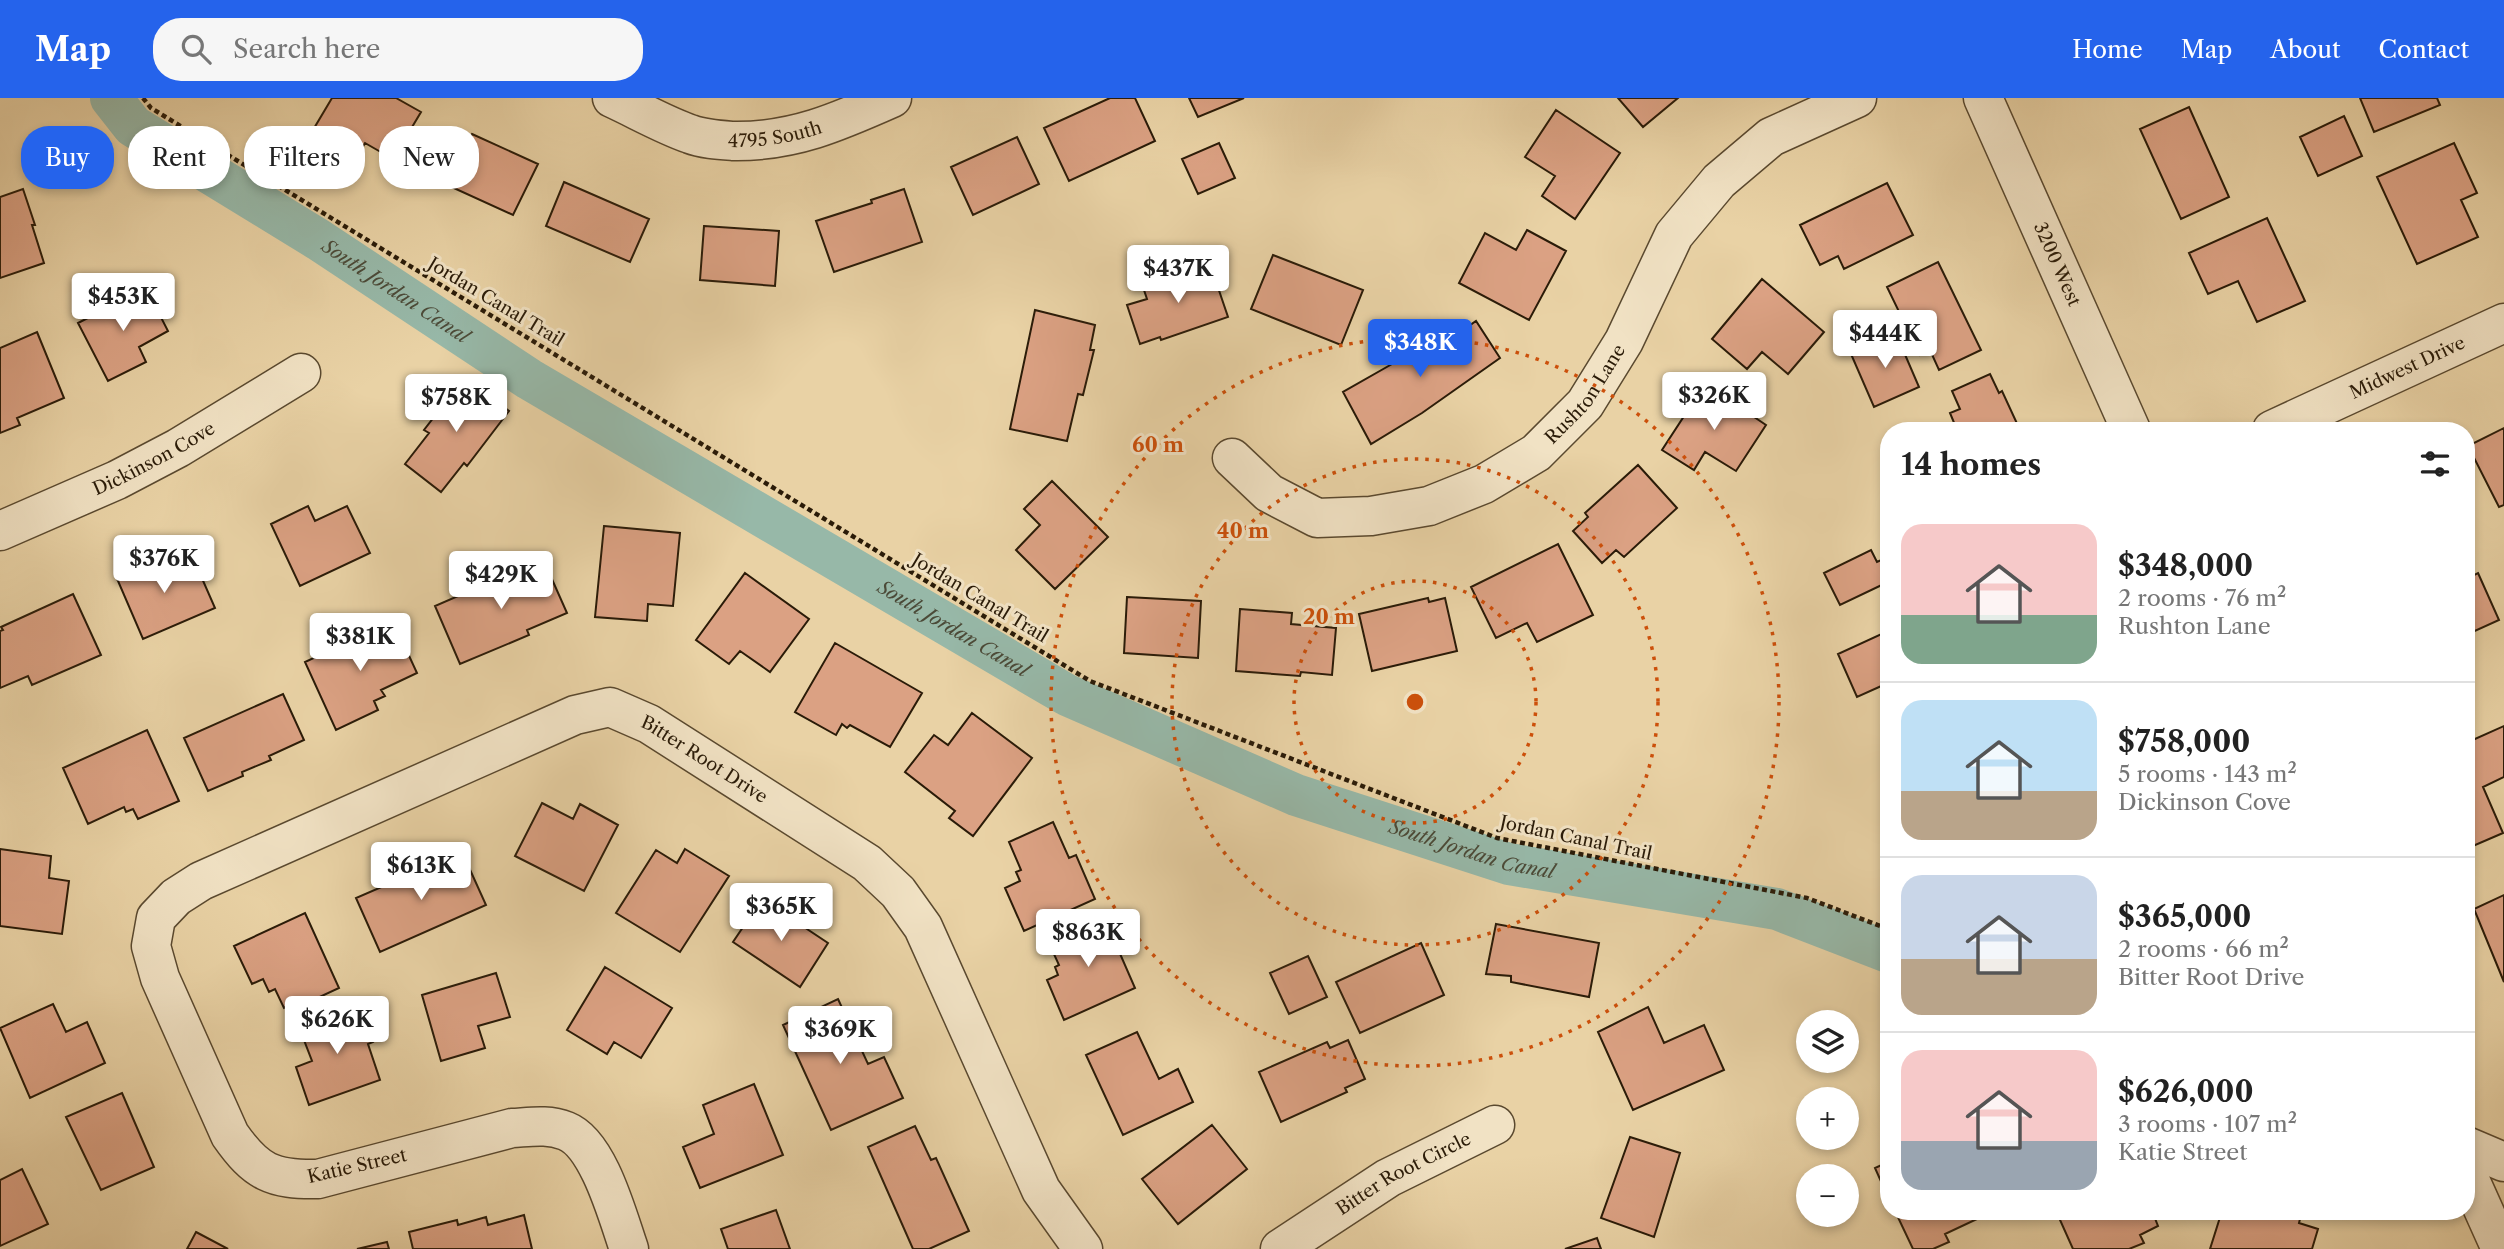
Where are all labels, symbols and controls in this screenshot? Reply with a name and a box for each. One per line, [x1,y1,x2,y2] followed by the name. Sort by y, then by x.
[153,18,643,81] search box
[35,29,111,70] text: Map
[177,30,215,68] icon: search
[233,33,380,65] text: Search here
[2072,35,2143,64] text: Home
[2181,35,2232,64] text: Map
[2270,35,2341,64] text: About
[2379,35,2469,64] text: Contact
[728,116,825,152] street label: 4795 South
[21,126,114,189] chip: Buy
[128,126,230,189] chip: Rent
[244,126,365,189] chip: Filters
[379,126,479,189] chip: New
[2029,219,2086,310] street label: 3200 West
[317,233,475,349] water label: South Jordan Canal
[1129,246,1227,305] pin: $437K
[421,251,568,351] street label: Jordan Canal Trail
[1143,254,1213,282] text: $437K
[74,274,172,333] pin: $453K
[88,282,158,310] text: $453K
[1836,310,1934,370] pin: $444K
[1849,319,1921,347] text: $444K
[1371,320,1469,379] pin: $348K
[1384,328,1456,356] text: $348K
[2346,331,2469,404] street label: Midwest Drive
[1541,341,1630,448] street label: Rushton Lane
[1665,372,1763,432] pin: $326K
[407,374,505,434] pin: $758K
[1678,381,1750,409] text: $326K
[421,383,491,411] text: $758K
[89,417,219,500] street label: Dickinson Cove
[1132,432,1184,457] text: 60 m
[2416,445,2454,483] icon: filters
[1901,446,2041,483] text: 14 homes
[1217,518,1269,543] text: 40 m
[115,536,213,595] pin: $376K
[129,544,199,572] text: $376K
[905,547,1052,647] street label: Jordan Canal Trail
[2118,547,2253,584] text: $348,000
[452,552,550,611] pin: $429K
[1957,552,2041,636] icon: home
[465,560,537,588] text: $429K
[873,575,1035,683] water label: South Jordan Canal
[2118,584,2286,612] text: 2 rooms · 76 m²
[1303,604,1355,629] text: 20 m
[2118,612,2271,640] text: Rushton Lane
[311,614,409,673] pin: $381K
[326,622,394,650] text: $381K
[1403,690,1427,714] centre of rings
[638,711,772,808] street label: Bitter Root Drive
[2118,723,2250,760] text: $758,000
[1957,728,2041,812] icon: home
[2118,760,2297,788] text: 5 rooms · 143 m²
[2118,788,2291,816] text: Dickinson Cove
[1495,810,1654,865] street label: Jordan Canal Trail
[1386,814,1558,883] water label: South Jordan Canal
[372,842,470,902] pin: $613K
[387,851,455,879] text: $613K
[732,884,830,943] pin: $365K
[746,892,816,920] text: $365K
[2118,898,2251,935] text: $365,000
[1957,903,2041,987] icon: home
[1039,910,1137,969] pin: $863K
[1052,918,1124,946] text: $863K
[2118,935,2289,963] text: 2 rooms · 66 m²
[2118,963,2304,991] text: Bitter Root Drive
[288,996,386,1056] pin: $626K
[301,1005,373,1033] text: $626K
[791,1006,889,1066] pin: $369K
[1796,1010,1859,1227] map controls
[1796,1010,1859,1073] button: layers
[804,1015,876,1043] text: $369K
[2118,1073,2254,1110] text: $626,000
[1957,1078,2041,1162] icon: home
[1796,1087,1859,1150] button: +
[2118,1110,2297,1138] text: 3 rooms · 107 m²
[1332,1128,1475,1220] street label: Bitter Root Circle
[2118,1138,2247,1166] text: Katie Street
[305,1144,409,1188] street label: Katie Street
[1796,1164,1859,1227] button: −

